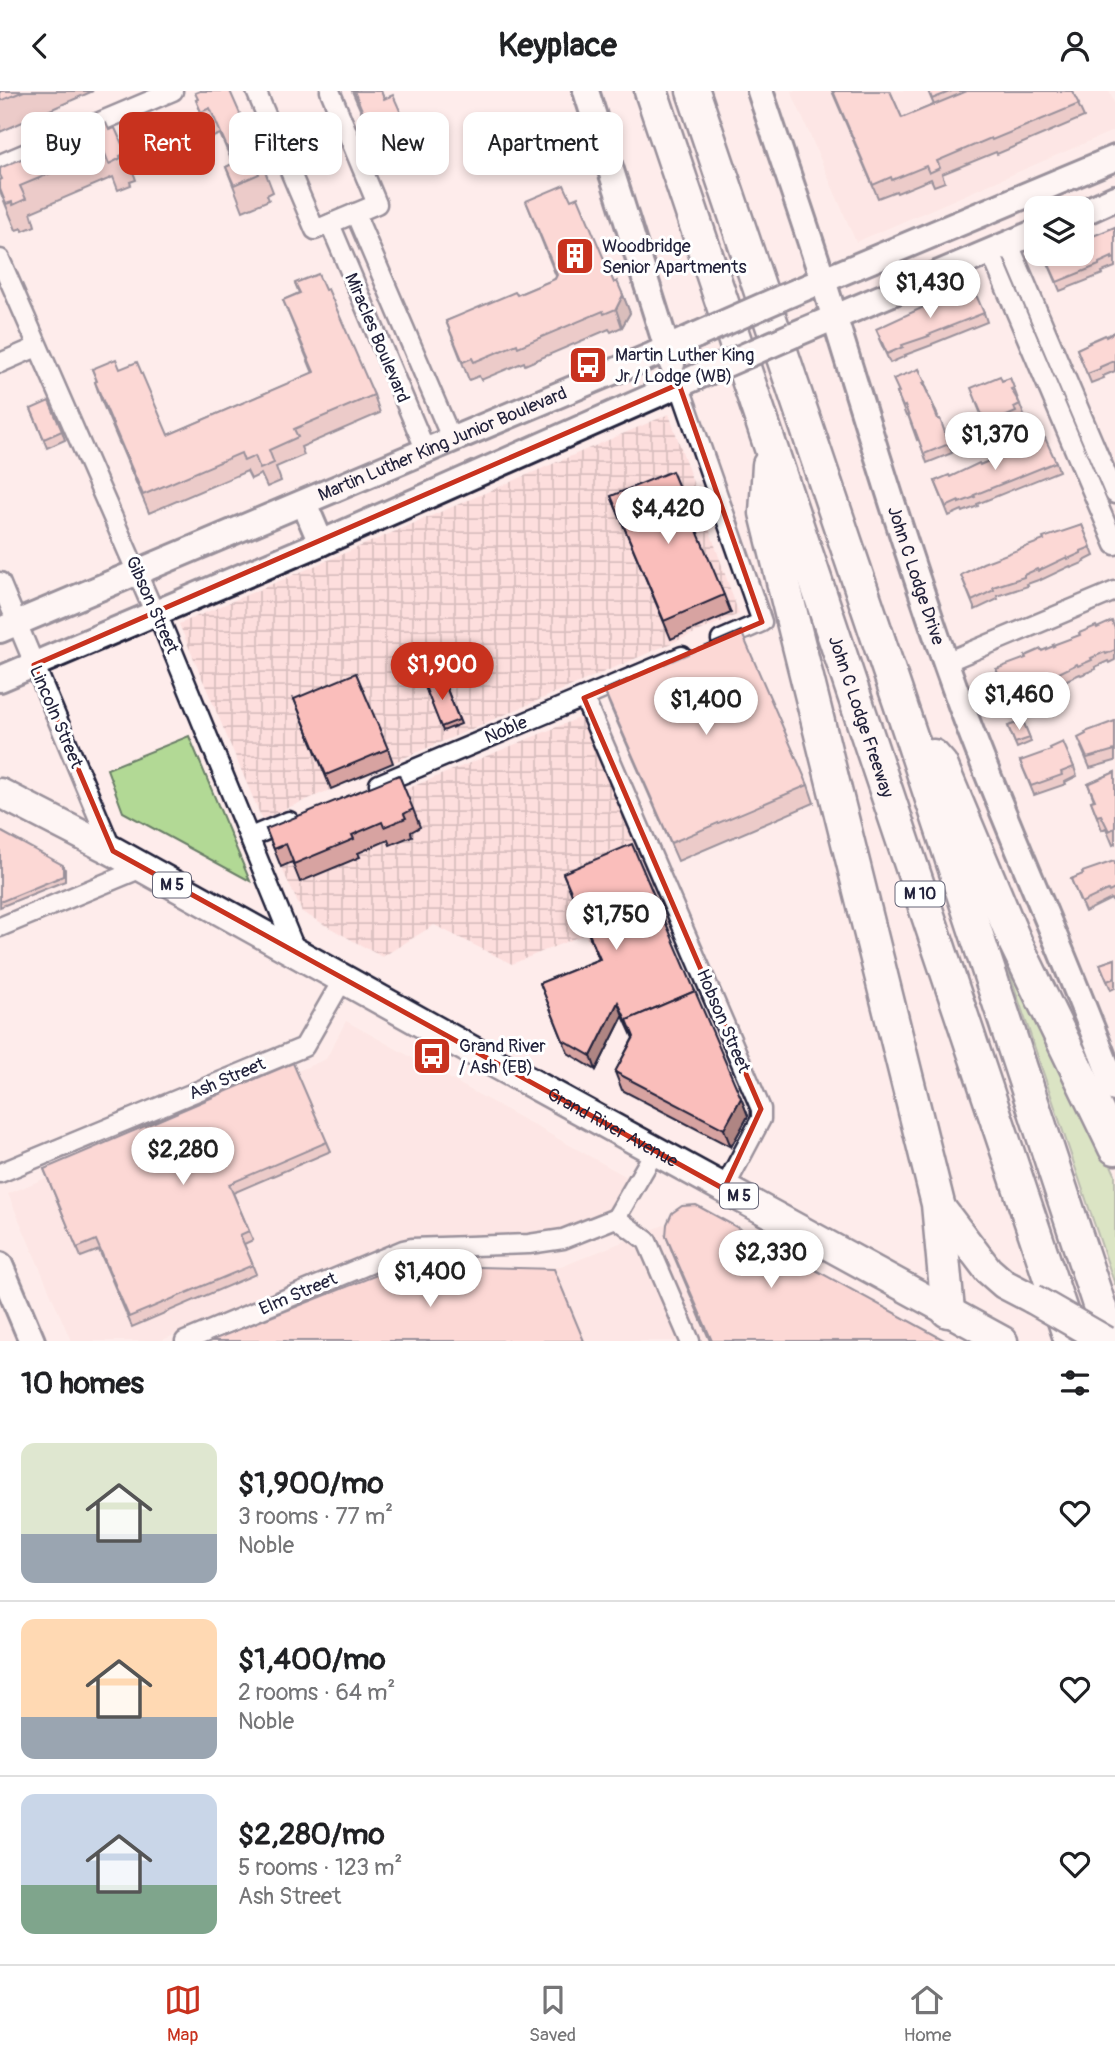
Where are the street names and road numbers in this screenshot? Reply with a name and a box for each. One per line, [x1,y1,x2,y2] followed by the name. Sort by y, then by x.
[339,270,415,406] street label: Miracles Boulevard
[314,381,570,506] street label: Martin Luther King Junior Boulevard
[883,503,950,648] street label: John C Lodge Drive
[120,553,184,658] street label: Gibson Street
[823,633,899,801] street label: John C Lodge Freeway
[24,662,88,773] street label: Lincoln Street
[481,711,531,749] street label: Noble
[153,873,191,897] road number: M 5
[895,881,944,907] road number: M 10
[691,966,755,1077] street label: Hobson Street
[185,1052,269,1105] street label: Ash Street
[543,1082,682,1173] street label: Grand River Avenue
[720,1183,758,1209] road number: M 5
[256,1267,341,1321] street label: Elm Street

